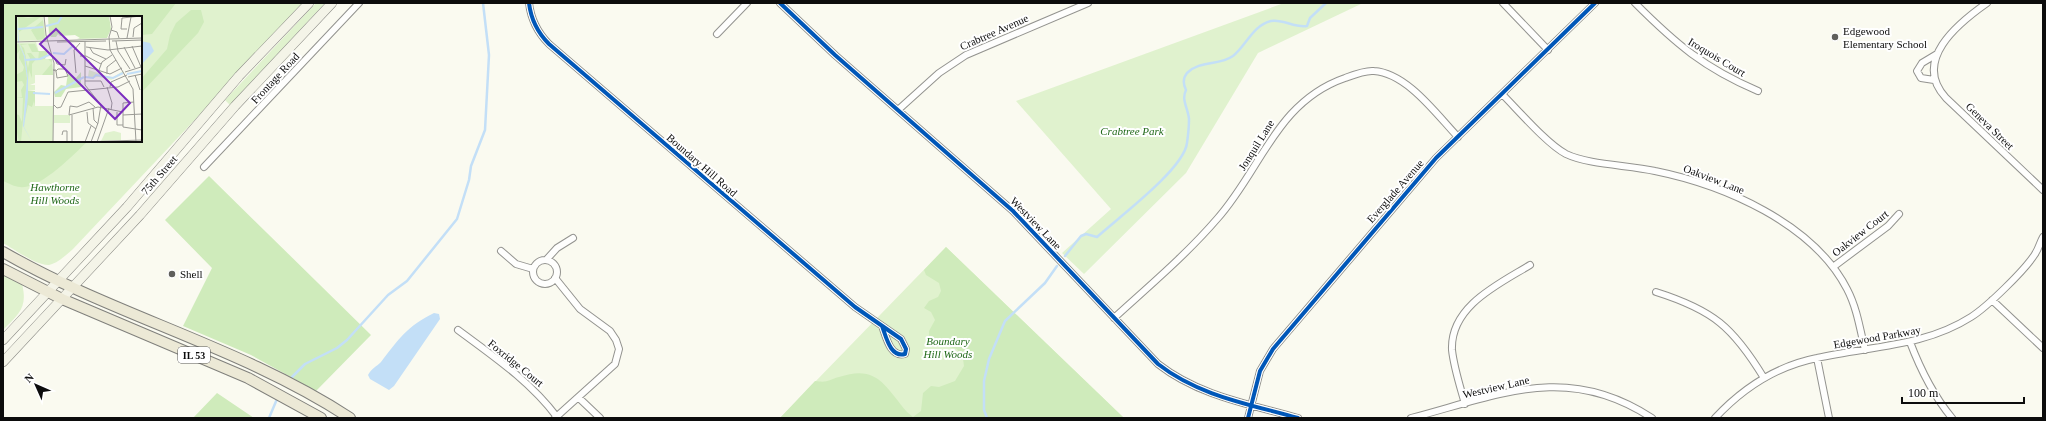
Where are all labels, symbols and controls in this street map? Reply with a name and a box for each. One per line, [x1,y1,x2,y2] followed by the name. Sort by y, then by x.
[958,12,1030,52] street label: Crabtree Avenue
[16,16,142,142] inset map
[1843,25,1927,50] place label: Edgewood Elementary School
[1830,32,1840,42] marker: Edgewood Elementary School
[1686,35,1748,79] street label: Iroquois Court
[248,50,302,106] street label: Frontage Road
[1964,100,2016,152] street label: Geneva Street
[1236,118,1276,172] street label: Jonquil Lane
[1100,125,1165,137] park label: Crabtree Park
[664,131,740,199] street label: Boundary Hill Road
[139,153,179,197] street label: 75th Street
[1364,157,1426,225] street label: Everglade Avenue
[1682,162,1746,196] street label: Oakview Lane
[29,181,80,206] park label: Hawthorne Hill Woods
[1008,194,1064,252] street label: Westview Lane
[1830,207,1890,259] street label: Oakview Court
[180,268,203,280] place label: Shell
[167,269,177,279] marker: Shell
[1832,323,1922,351] street label: Edgewood Parkway
[923,335,972,360] park label: Boundary Hill Woods
[486,337,546,389] street label: Foxridge Court
[178,347,210,363] road number: IL 53
[16,365,56,405] north arrow
[22,371,36,385] text: N
[1462,373,1531,400] street label: Westview Lane
[1902,379,2024,405] scale bar
[1908,386,1939,400] text: 100 m

